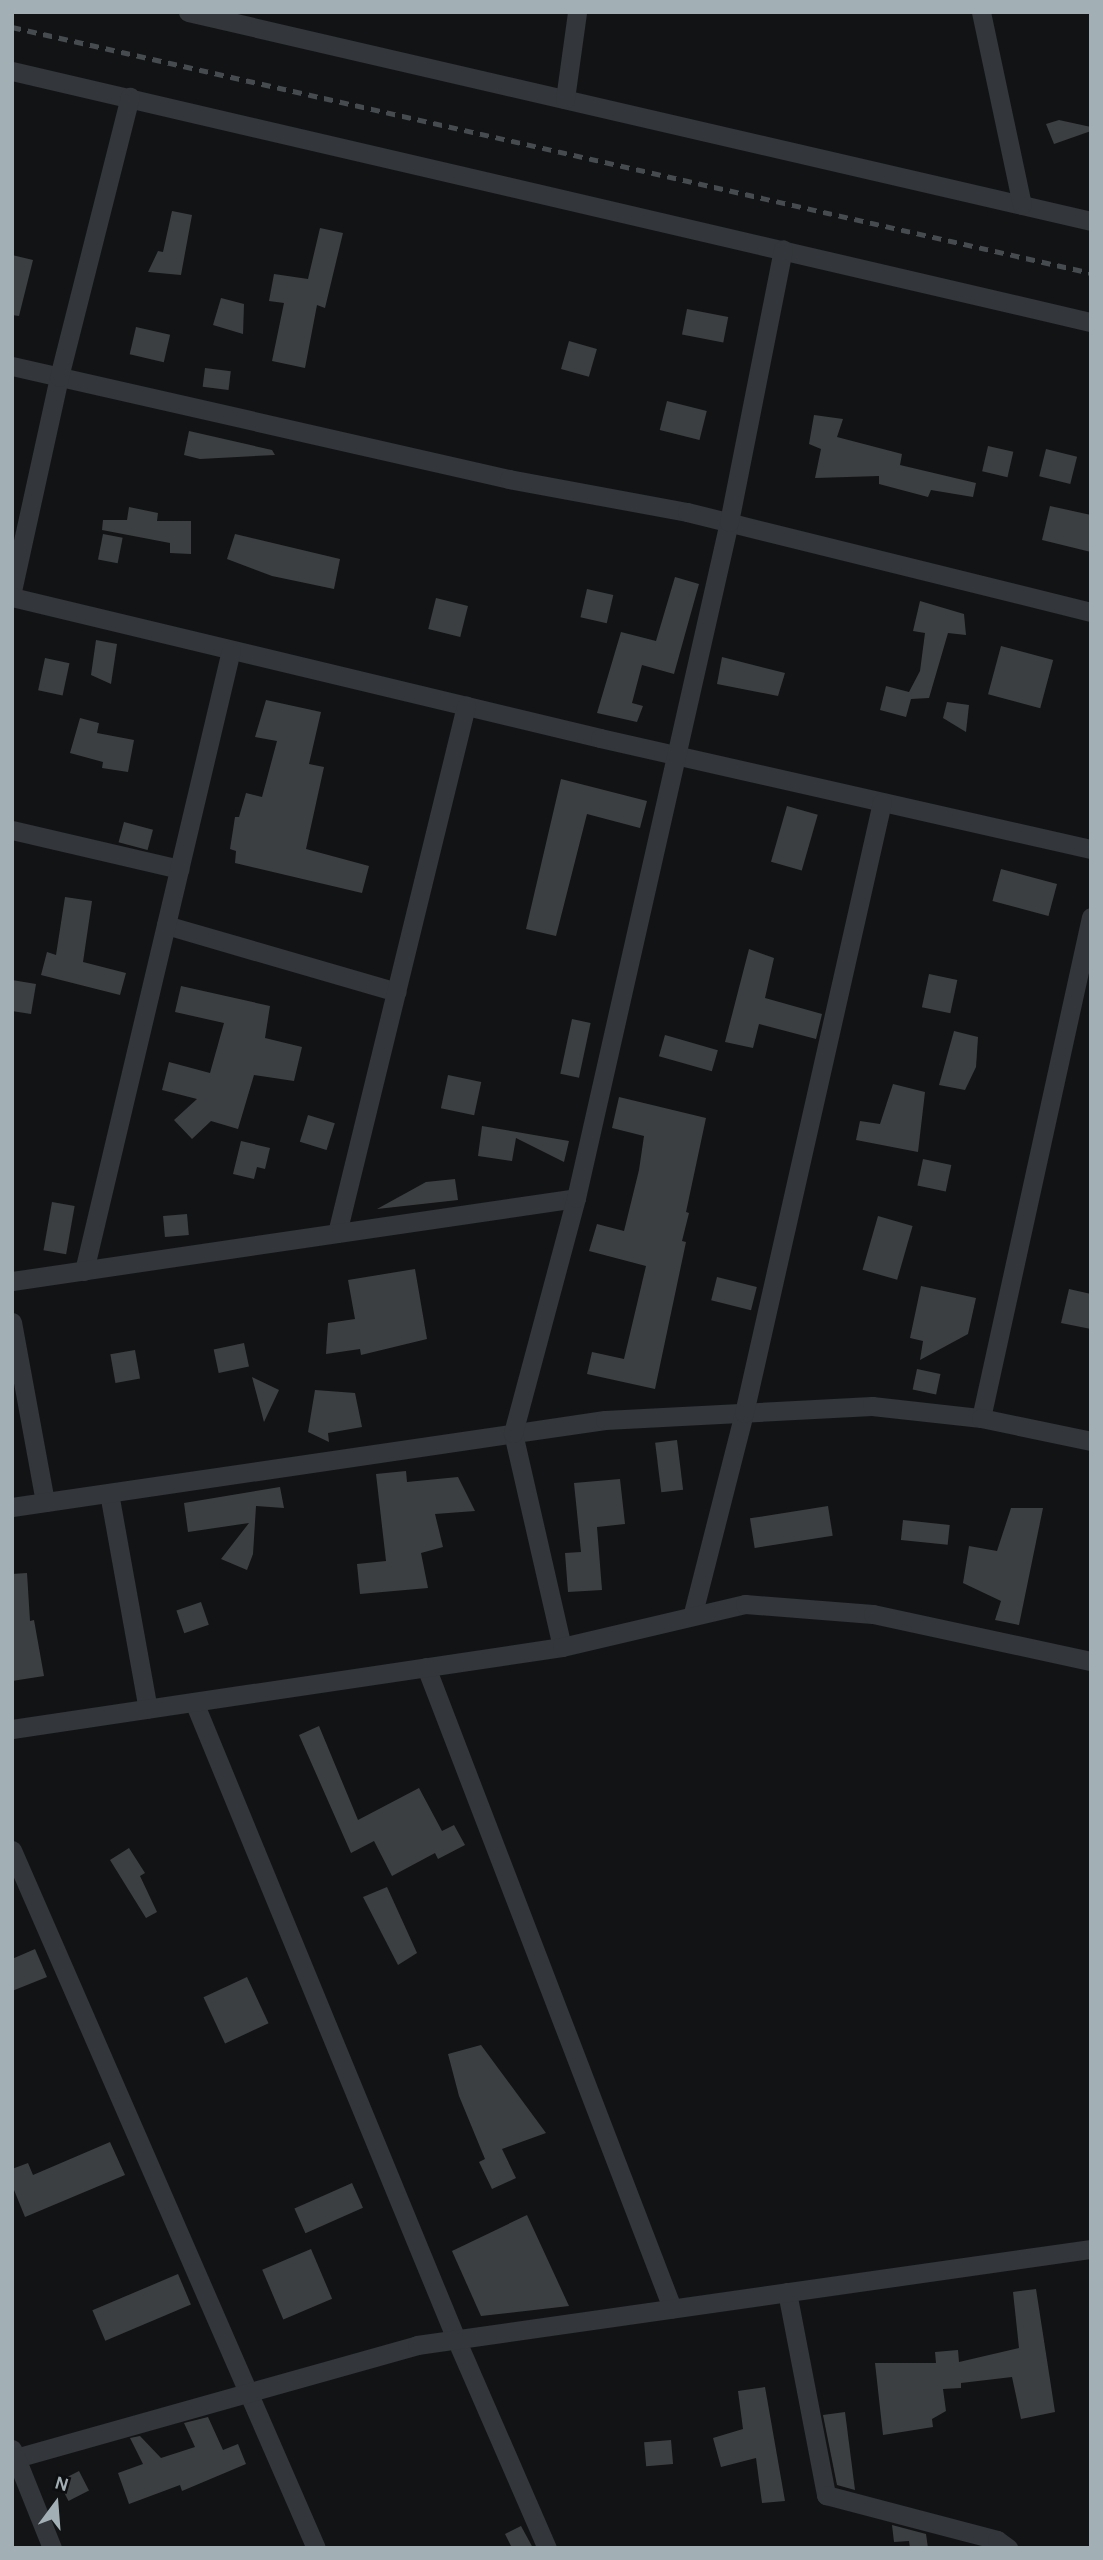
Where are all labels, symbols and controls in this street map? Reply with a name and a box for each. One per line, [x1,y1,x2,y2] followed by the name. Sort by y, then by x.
[21,2469,91,2539] north arrow
[52,2471,71,2496] text: N

